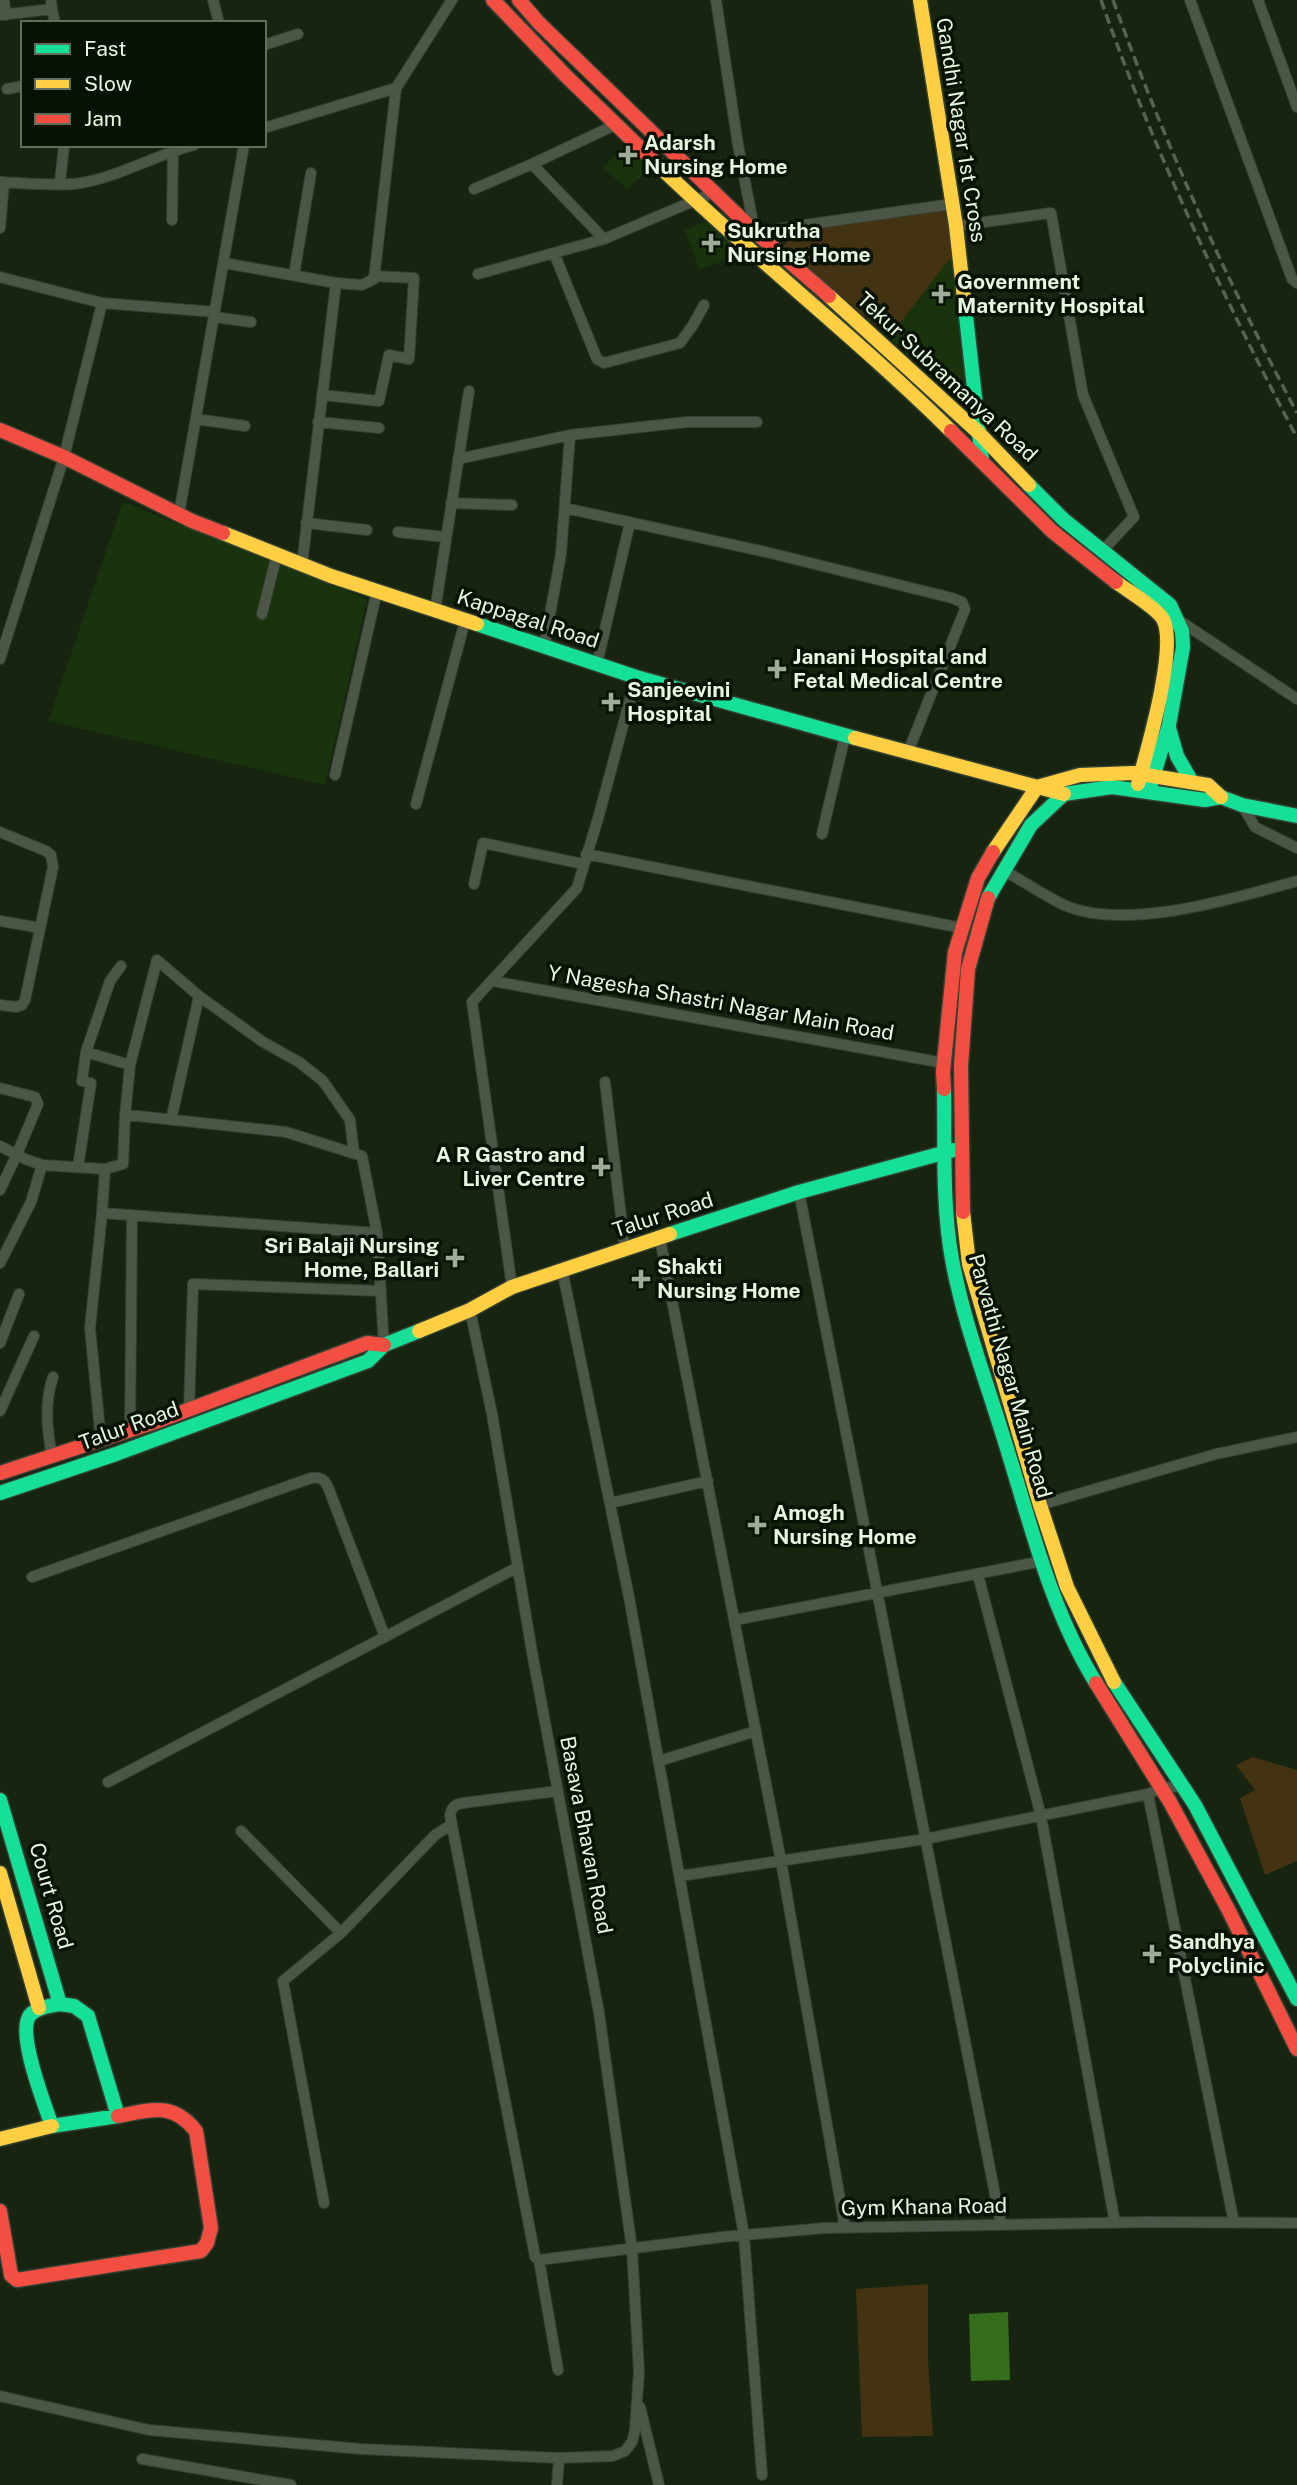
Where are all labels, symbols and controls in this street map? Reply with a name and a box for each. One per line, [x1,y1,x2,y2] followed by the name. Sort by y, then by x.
[931,16,992,244] street label: Gandhi Nagar 1st Cross
[21,21,266,147] legend
[84,36,126,61] text: Fast
[84,71,132,96] text: Slow
[84,106,122,131] text: Jam
[644,130,788,179] place label: Adarsh Nursing Home
[618,145,638,165] marker: Adarsh Nursing Home
[727,218,871,267] place label: Sukrutha Nursing Home
[701,233,721,253] marker: Sukrutha Nursing Home
[957,269,1145,318] place label: Government Maternity Hospital
[931,284,951,304] marker: Government Maternity Hospital
[852,287,1043,467] street label: Tekur Subramanya Road
[454,584,602,653] street label: Kappagal Road
[793,644,1003,693] place label: Janani Hospital and Fetal Medical Centre
[767,659,787,679] marker: Janani Hospital and Fetal Medical Centre
[627,677,730,726] place label: Sanjeevini Hospital
[601,692,621,712] marker: Sanjeevini Hospital
[546,960,896,1045] street label: Y Nagesha Shastri Nagar Main Road
[436,1142,585,1191] place label: A R Gastro and Liver Centre
[591,1157,611,1177] marker: A R Gastro and Liver Centre
[609,1187,716,1243] street label: Talur Road
[264,1233,439,1282] place label: Sri Balaji Nursing Home, Ballari
[445,1248,465,1268] marker: Sri Balaji Nursing Home, Ballari
[964,1251,1057,1501] street label: Parvathi Nagar Main Road
[657,1254,801,1303] place label: Shakti Nursing Home
[631,1269,651,1289] marker: Shakti Nursing Home
[76,1396,182,1455] street label: Talur Road
[773,1500,917,1549] place label: Amogh Nursing Home
[747,1515,767,1535] marker: Amogh Nursing Home
[555,1734,618,1936] street label: Basava Bhavan Road
[24,1840,79,1952] street label: Court Road
[1168,1929,1265,1978] place label: Sandhya Polyclinic
[1142,1944,1162,1964] marker: Sandhya Polyclinic
[841,2193,1007,2220] street label: Gym Khana Road

